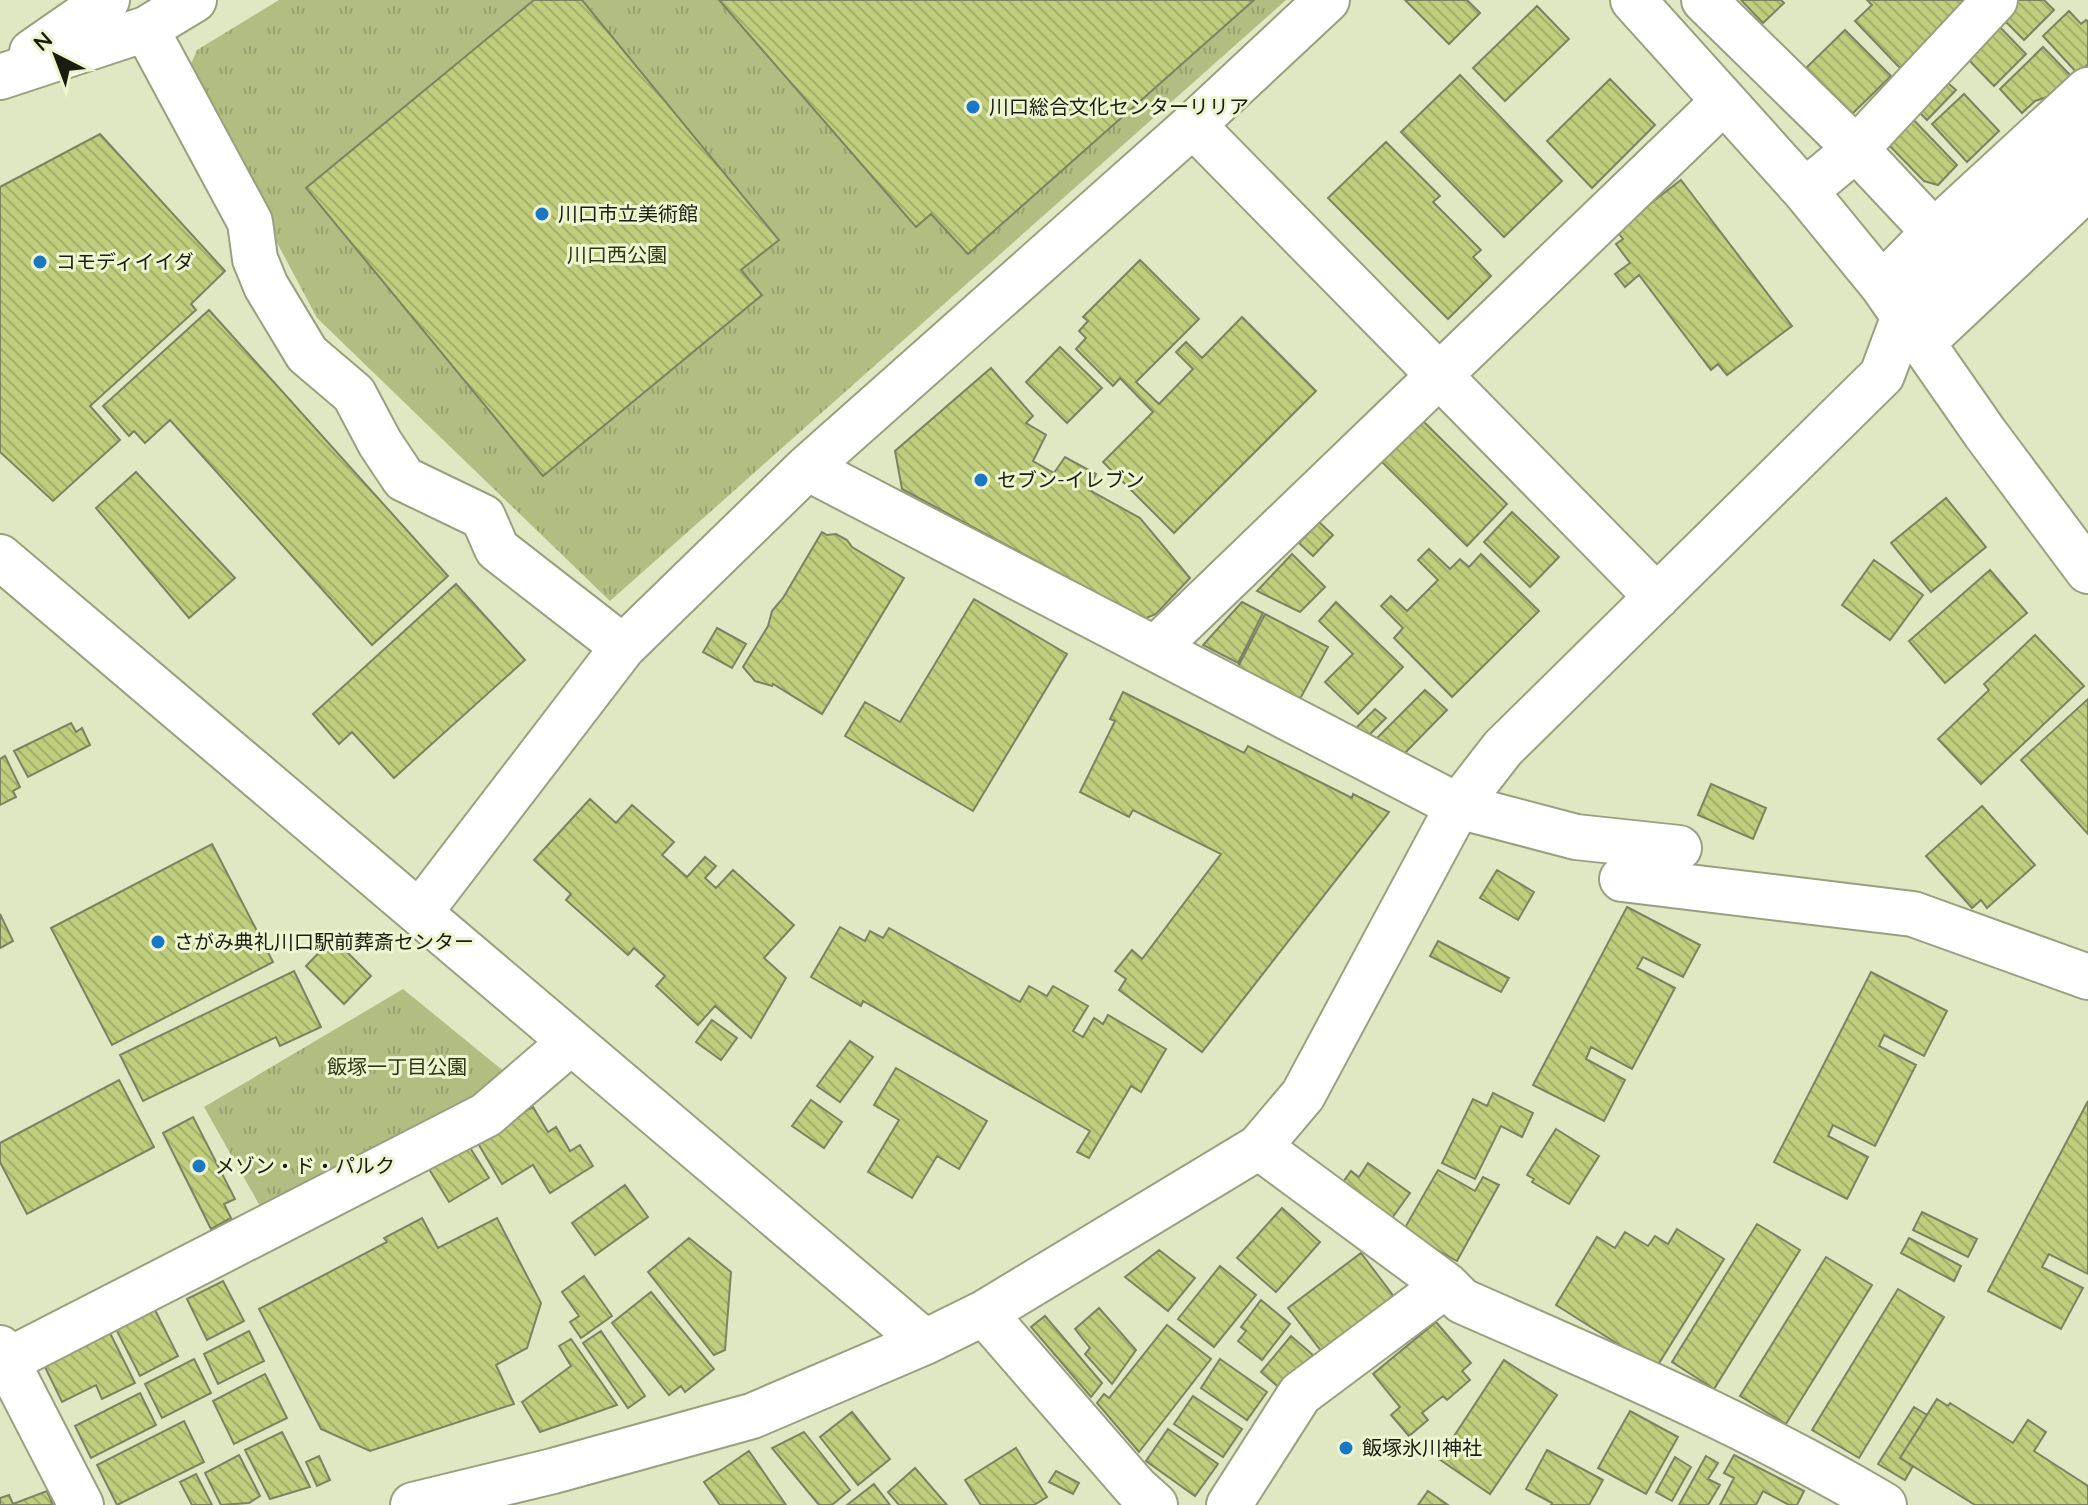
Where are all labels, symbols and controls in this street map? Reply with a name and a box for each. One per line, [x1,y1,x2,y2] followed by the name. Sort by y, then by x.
[16,16,96,96] north arrow
[27,25,58,57] text: N
[989,94,1249,119] place label: 川口総合文化センターリリア
[964,98,982,116] marker: 川口総合文化センターリリア
[558,201,698,226] place label: 川口市立美術館
[533,205,551,223] marker: 川口市立美術館
[567,242,667,267] park label: 川口西公園
[56,249,194,274] place label: コモディイイダ
[31,253,49,271] marker: コモディイイダ
[997,467,1145,492] place label: セブン-イレブン
[972,471,990,489] marker: セブン-イレブン
[174,929,474,954] place label: さがみ典礼川口駅前葬斎センター
[149,933,167,951] marker: さがみ典礼川口駅前葬斎センター
[327,1054,467,1079] park label: 飯塚一丁目公園
[215,1153,395,1178] place label: メゾン・ド・パルク
[190,1157,208,1175] marker: メゾン・ド・パルク
[1362,1435,1482,1460] place label: 飯塚氷川神社
[1337,1439,1355,1457] marker: 飯塚氷川神社

